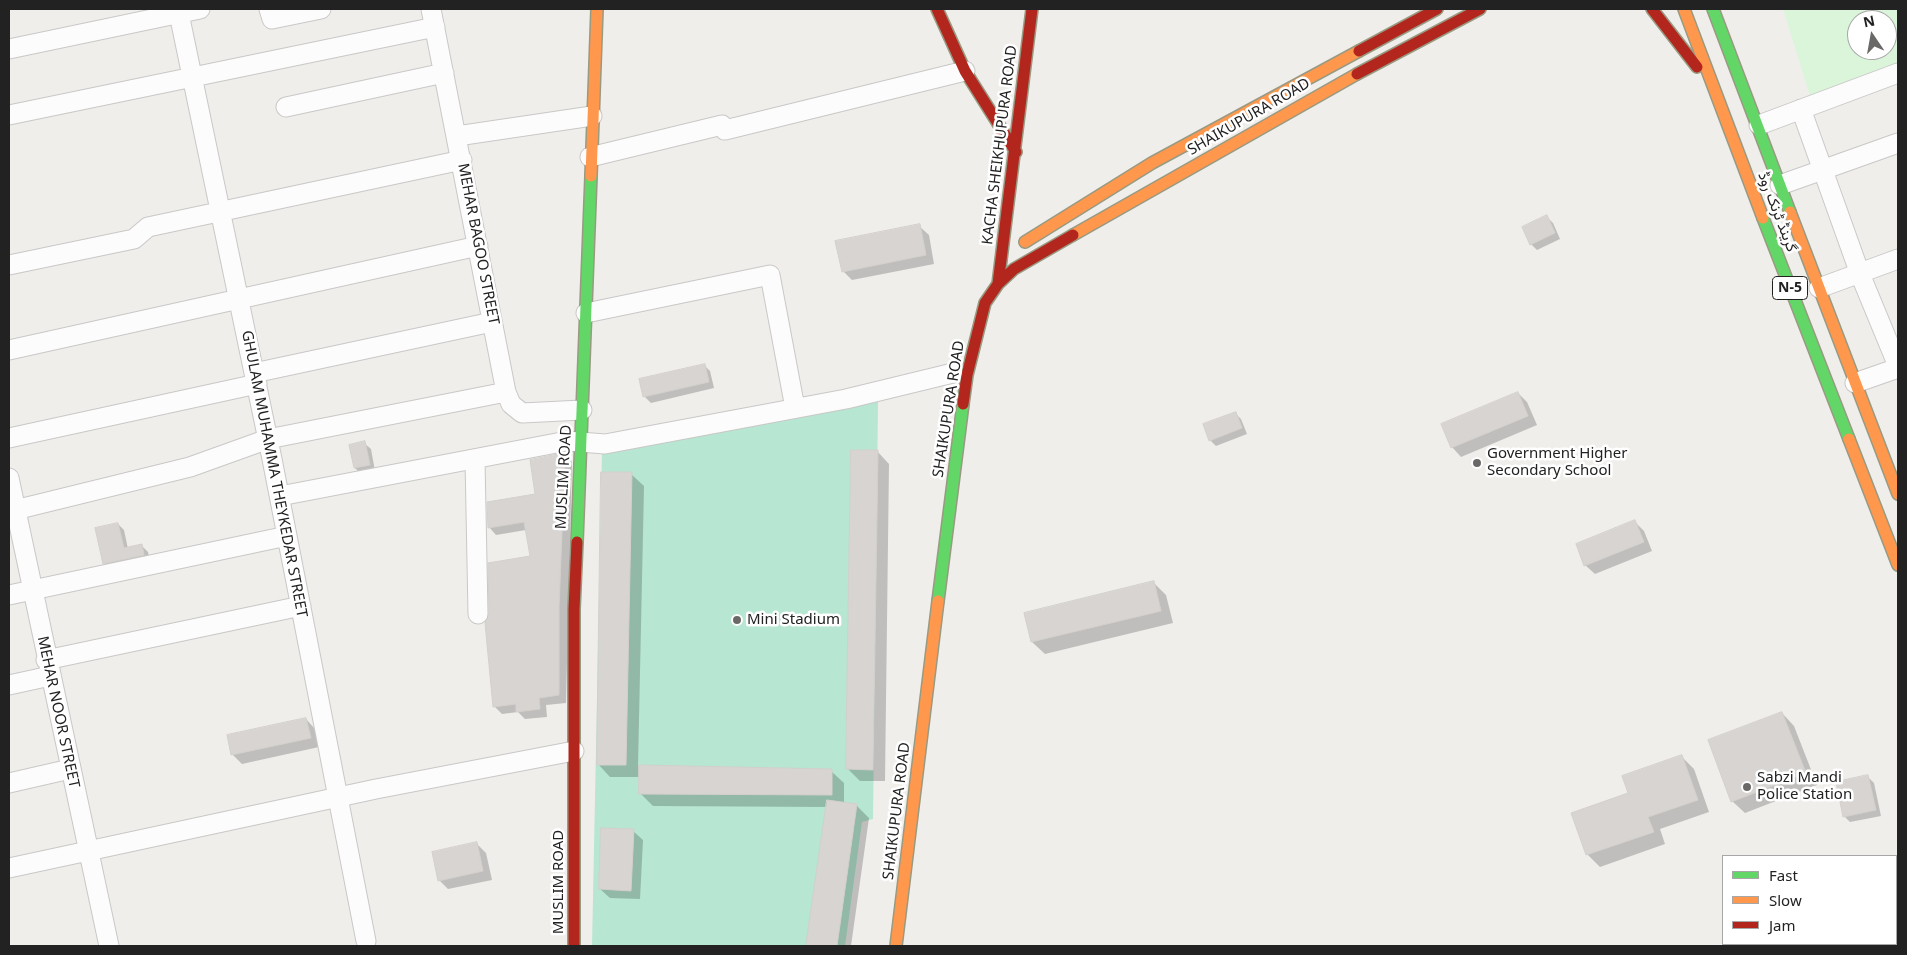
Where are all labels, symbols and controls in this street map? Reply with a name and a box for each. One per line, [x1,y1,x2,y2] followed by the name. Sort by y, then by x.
[1847,10,1897,60] north arrow
[1861,10,1877,31] text: N
[979,44,1021,246] street label: KACHA SHEIKHUPURA ROAD
[1185,75,1313,159] street label: SHAIKUPURA ROAD
[454,162,502,326] street label: MEHAR BAGOO STREET
[1753,169,1801,255] street label: گرینڈ ٹرنک روڈ
[1772,276,1808,300] road number: N-5
[237,329,311,619] street label: GHULAM MUHAMMA THEYKEDAR STREET
[929,339,969,479] street label: SHAIKUPURA ROAD
[552,424,576,530] street label: MUSLIM ROAD
[1487,445,1627,480] place label: Government Higher Secondary School
[1471,457,1483,469] marker: Government Higher Secondary School
[747,611,840,629] place label: Mini Stadium
[731,614,743,626] marker: Mini Stadium
[33,634,83,790] street label: MEHAR NOOR STREET
[880,741,914,881] street label: SHAIKUPURA ROAD
[1757,769,1852,804] place label: Sabzi Mandi Police Station
[1741,781,1753,793] marker: Sabzi Mandi Police Station
[550,830,568,934] street label: MUSLIM ROAD
[1722,855,1897,945] legend
[1769,865,1798,885] text: Fast
[1769,890,1802,910] text: Slow
[1769,915,1796,935] text: Jam

